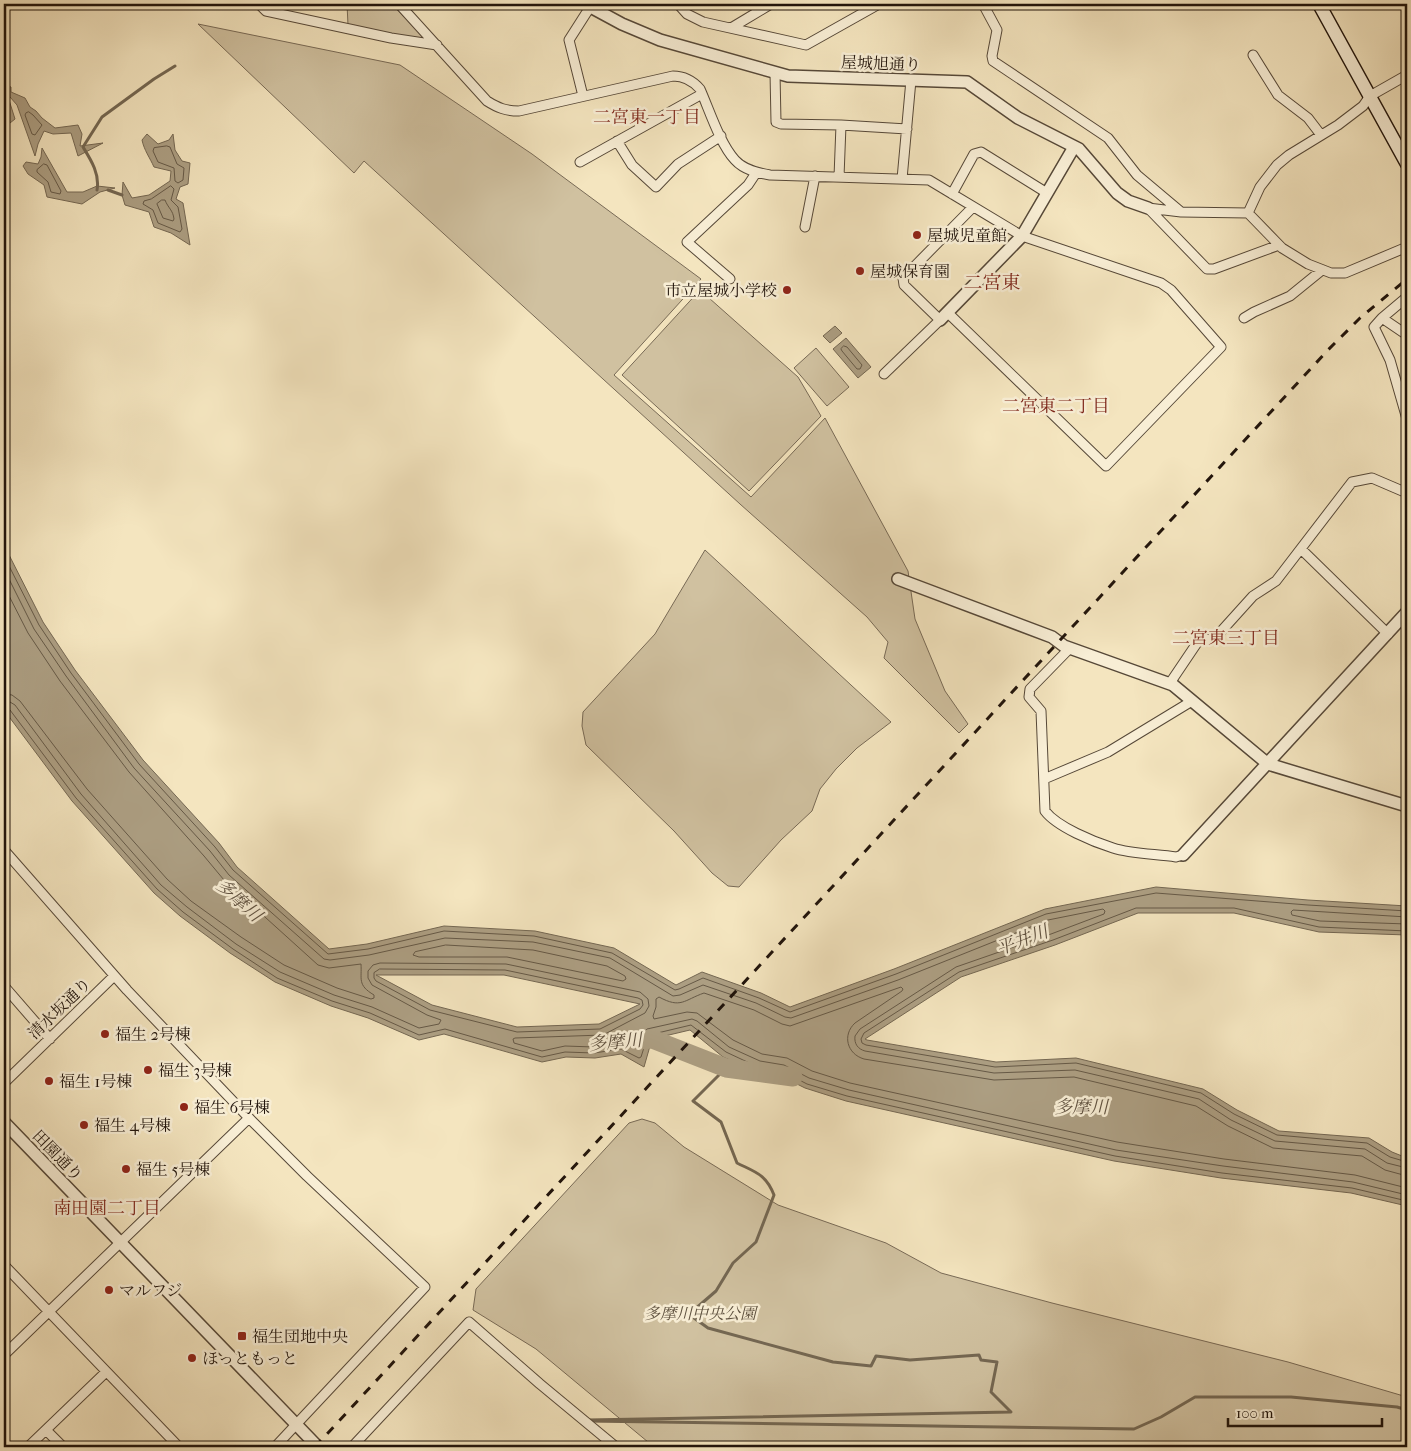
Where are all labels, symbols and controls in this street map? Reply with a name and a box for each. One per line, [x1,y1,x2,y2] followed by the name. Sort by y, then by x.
[841,53,921,74] street label: 屋城旭通り
[593,107,701,128] district label: 二宮東一丁目
[927,226,1007,245] place label: 屋城児童館
[911,229,923,241] marker: 屋城児童館
[870,262,950,281] place label: 屋城保育園
[854,265,866,277] marker: 屋城保育園
[963,272,1021,294] district label: 二宮東
[665,281,777,300] place label: 市立屋城小学校
[781,284,793,296] marker: 市立屋城小学校
[1002,396,1110,417] district label: 二宮東二丁目
[1172,628,1280,649] district label: 二宮東三丁目
[212,875,267,928] water label: 多摩川
[993,920,1053,960] water label: 平井川
[24,974,95,1043] street label: 清水坂通り
[115,1025,191,1044] place label: 福生 2号棟
[99,1028,111,1040] marker: 福生 2号棟
[587,1030,645,1055] water label: 多摩川
[158,1061,232,1080] place label: 福生 3号棟
[142,1064,154,1076] marker: 福生 3号棟
[59,1072,132,1091] place label: 福生 1号棟
[43,1075,55,1087] marker: 福生 1号棟
[1054,1097,1110,1118] water label: 多摩川
[194,1098,270,1117] place label: 福生 6号棟
[178,1101,190,1113] marker: 福生 6号棟
[94,1116,171,1135] place label: 福生 4号棟
[78,1119,90,1131] marker: 福生 4号棟
[29,1126,87,1185] street label: 田園通り
[136,1160,210,1179] place label: 福生 5号棟
[120,1163,132,1175] marker: 福生 5号棟
[53,1198,161,1219] district label: 南田園二丁目
[119,1281,182,1300] place label: マルフジ
[103,1284,115,1296] marker: マルフジ
[644,1304,759,1323] park label: 多摩川中央公園
[252,1327,348,1346] place label: 福生団地中央
[236,1330,248,1342] marker: 福生団地中央
[202,1349,298,1368] place label: ほっともっと
[186,1352,198,1364] marker: ほっともっと
[1228,1396,1382,1428] scale bar
[1236,1404,1274,1422] text: 100 m

